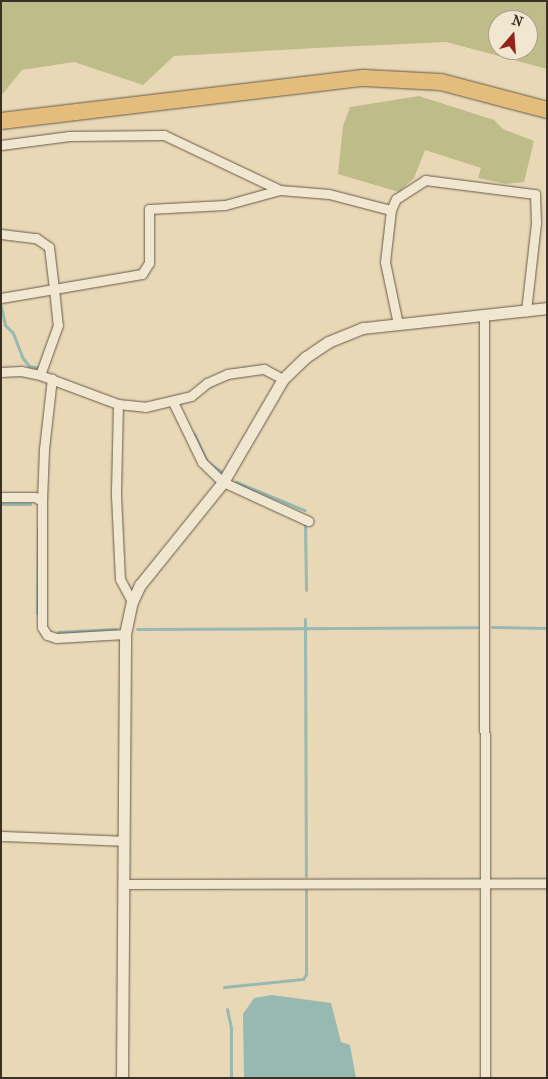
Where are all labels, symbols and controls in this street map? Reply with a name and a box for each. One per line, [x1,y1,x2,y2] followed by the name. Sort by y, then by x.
[488,10,538,60] north arrow
[510,11,525,31] text: N

